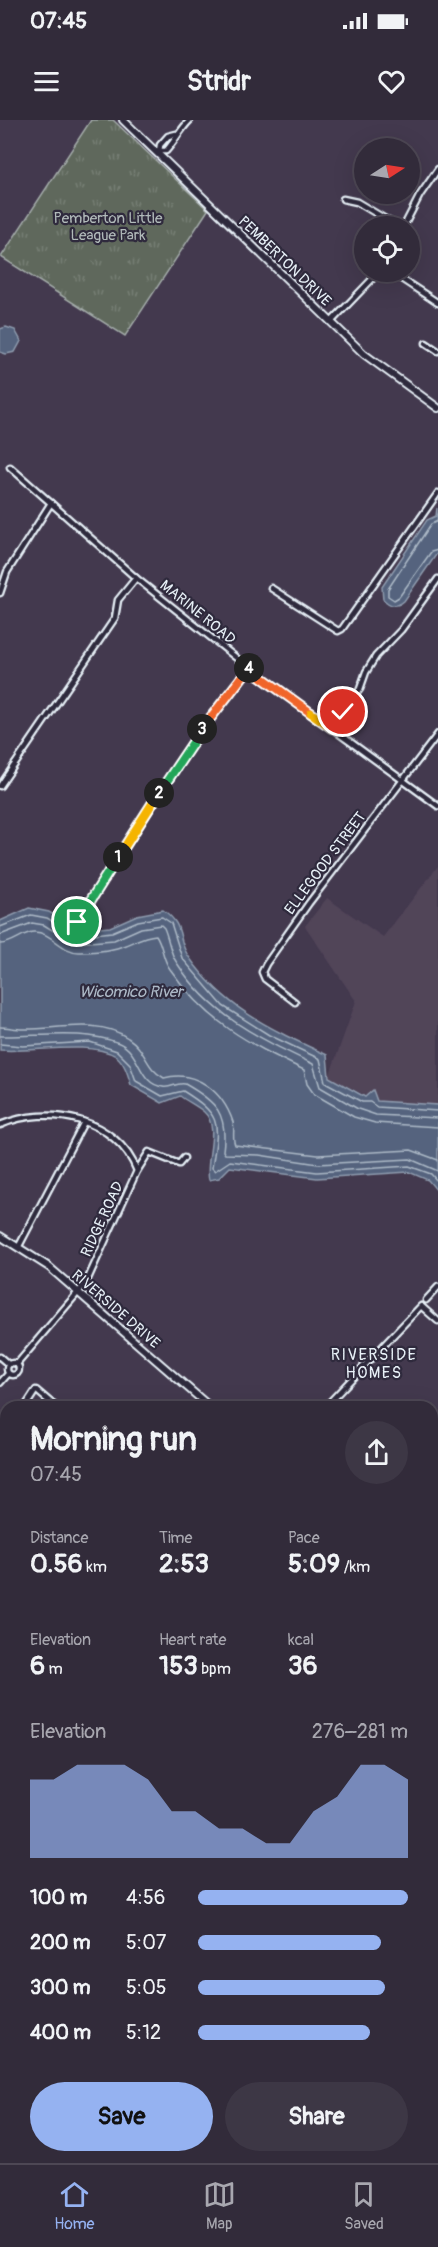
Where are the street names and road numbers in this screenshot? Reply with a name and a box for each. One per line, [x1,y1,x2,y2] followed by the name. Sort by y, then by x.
[234,212,335,311] street label: PEMBERTON DRIVE
[156,576,239,649] street label: MARINE ROAD
[281,808,370,918] street label: ELLEGOOD STREET
[77,1179,128,1260] street label: RIDGE ROAD
[68,1266,164,1353] street label: RIVERSIDE DRIVE

